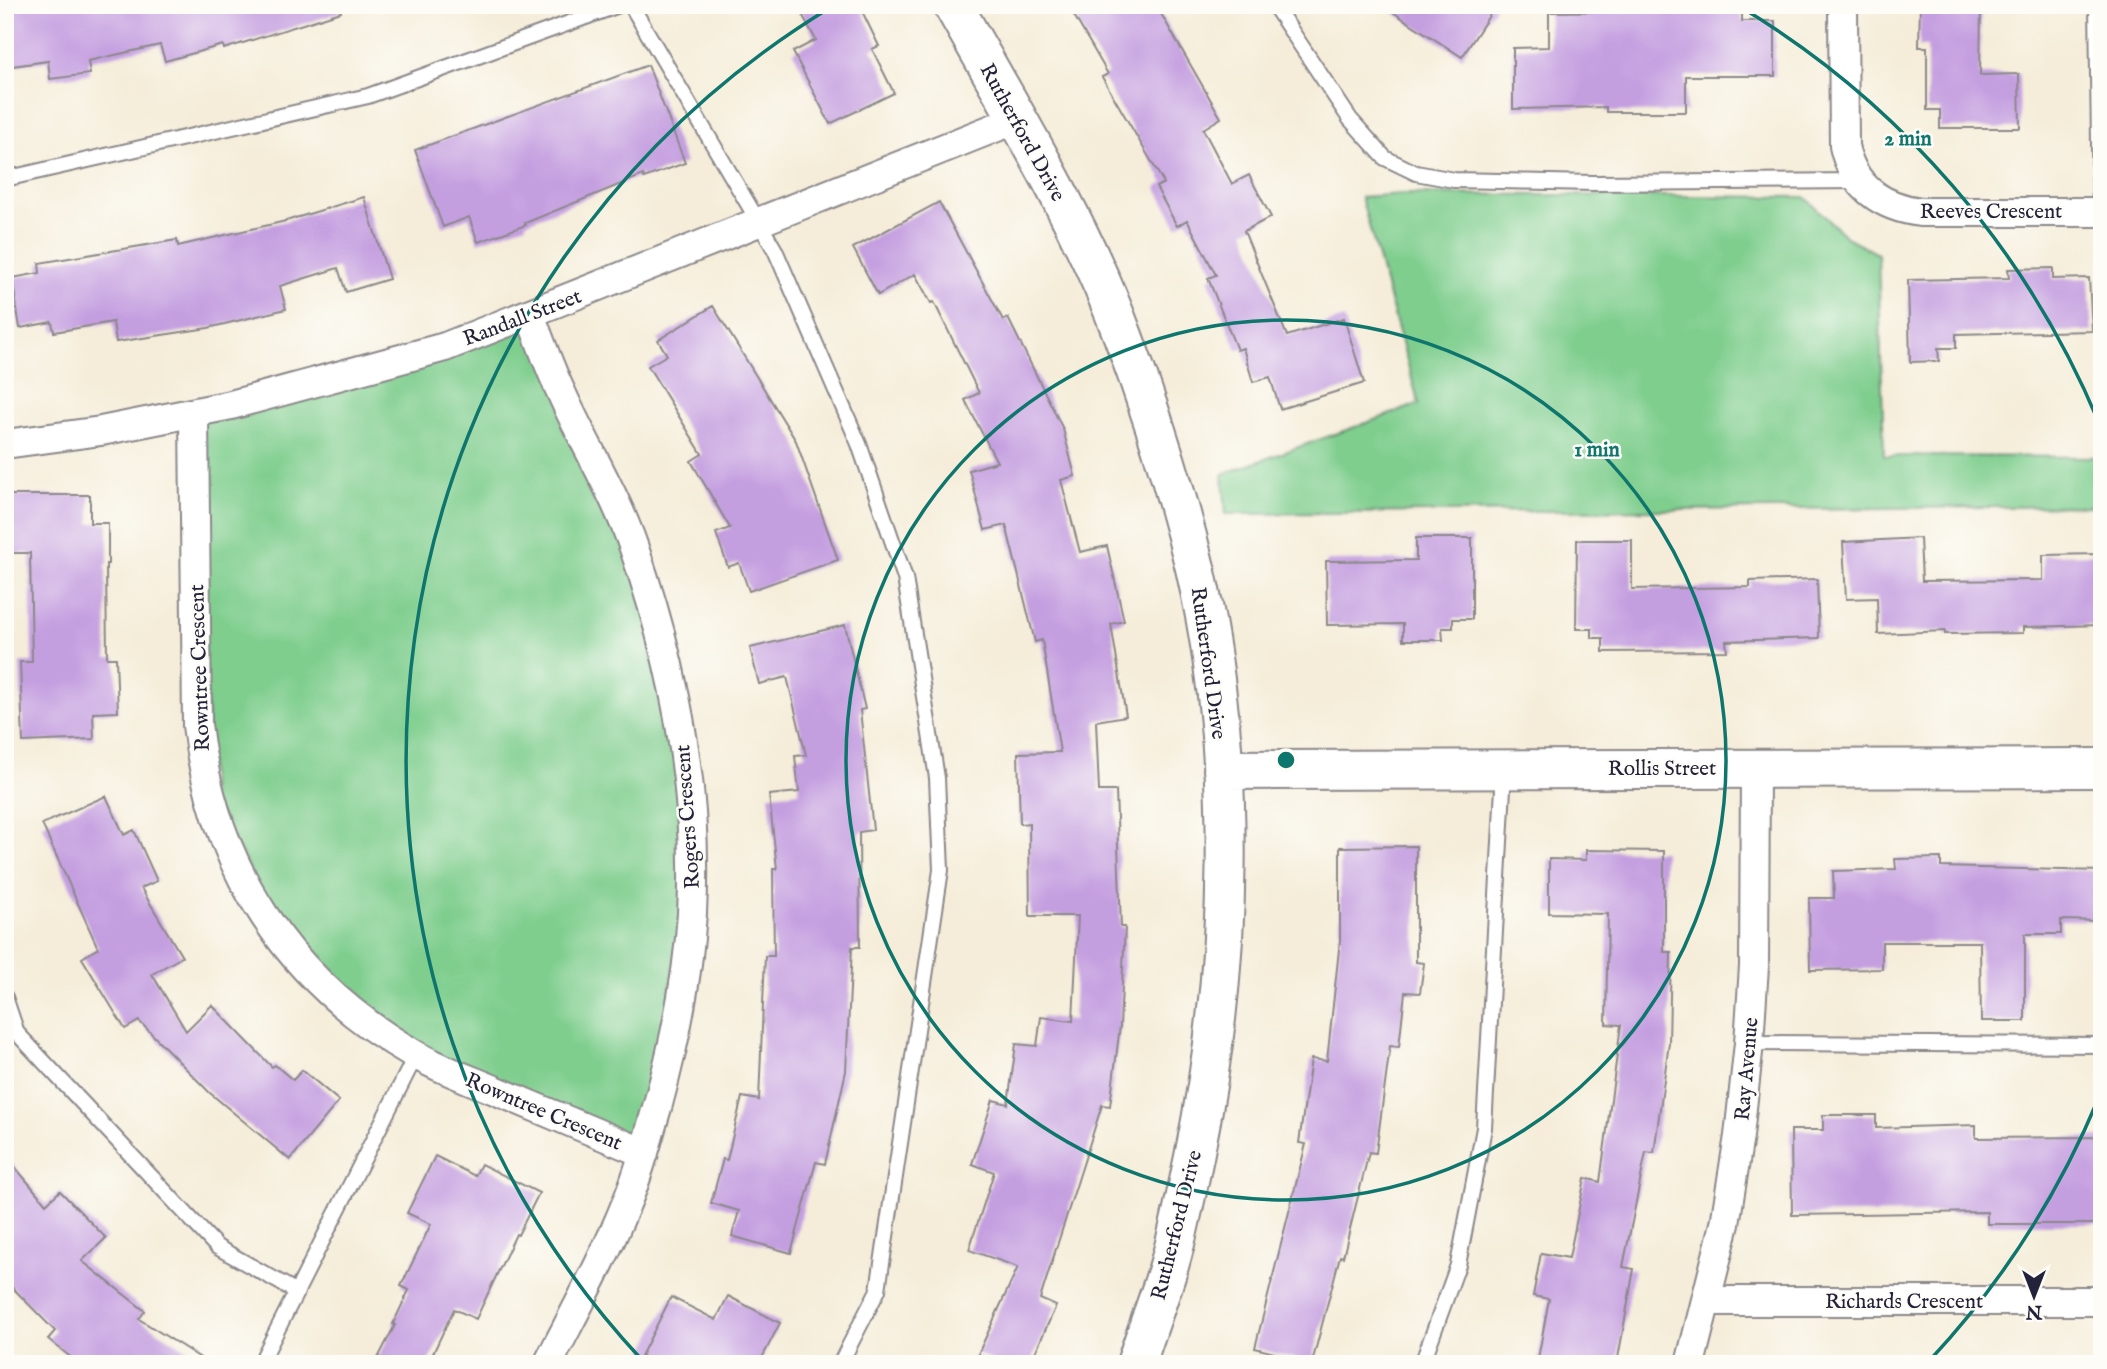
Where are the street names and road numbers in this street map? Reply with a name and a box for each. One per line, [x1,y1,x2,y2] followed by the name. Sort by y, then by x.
[973,59,1071,207] street label: Rutherford Drive
[1920,199,2062,226] street label: Reeves Crescent
[460,283,586,353] street label: Randall Street
[184,584,217,752] street label: Rowntree Crescent
[1183,585,1232,741] street label: Rutherford Drive
[670,744,707,890] street label: Rogers Crescent
[1608,756,1716,783] street label: Rollis Street
[1730,1016,1765,1122] street label: Ray Avenue
[461,1067,626,1157] street label: Rowntree Crescent
[1146,1147,1209,1303] street label: Rutherford Drive
[1825,1289,1983,1316] street label: Richards Crescent

